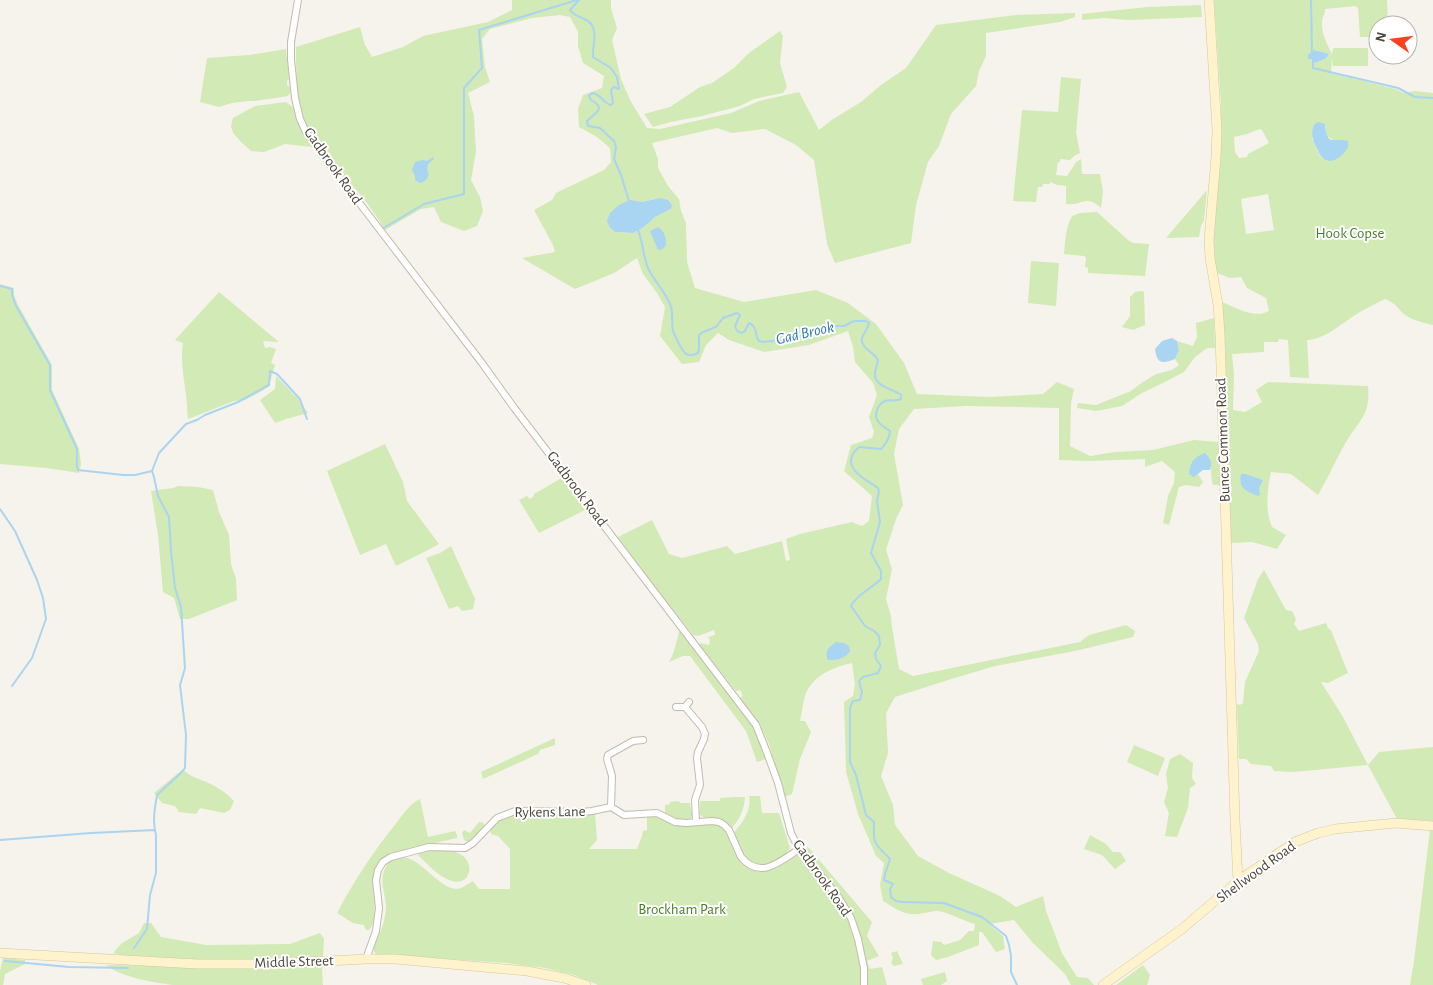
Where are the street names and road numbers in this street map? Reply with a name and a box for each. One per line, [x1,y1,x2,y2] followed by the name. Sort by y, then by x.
[301,125,365,207] street label: Gadbrook Road
[1213,377,1233,502] street label: Bunce Common Road
[544,449,610,530] street label: Gadbrook Road
[514,804,586,820] street label: Rykens Lane
[790,837,854,919] street label: Gadbrook Road
[1214,838,1299,906] street label: Shellwood Road
[254,953,334,971] street label: Middle Street

